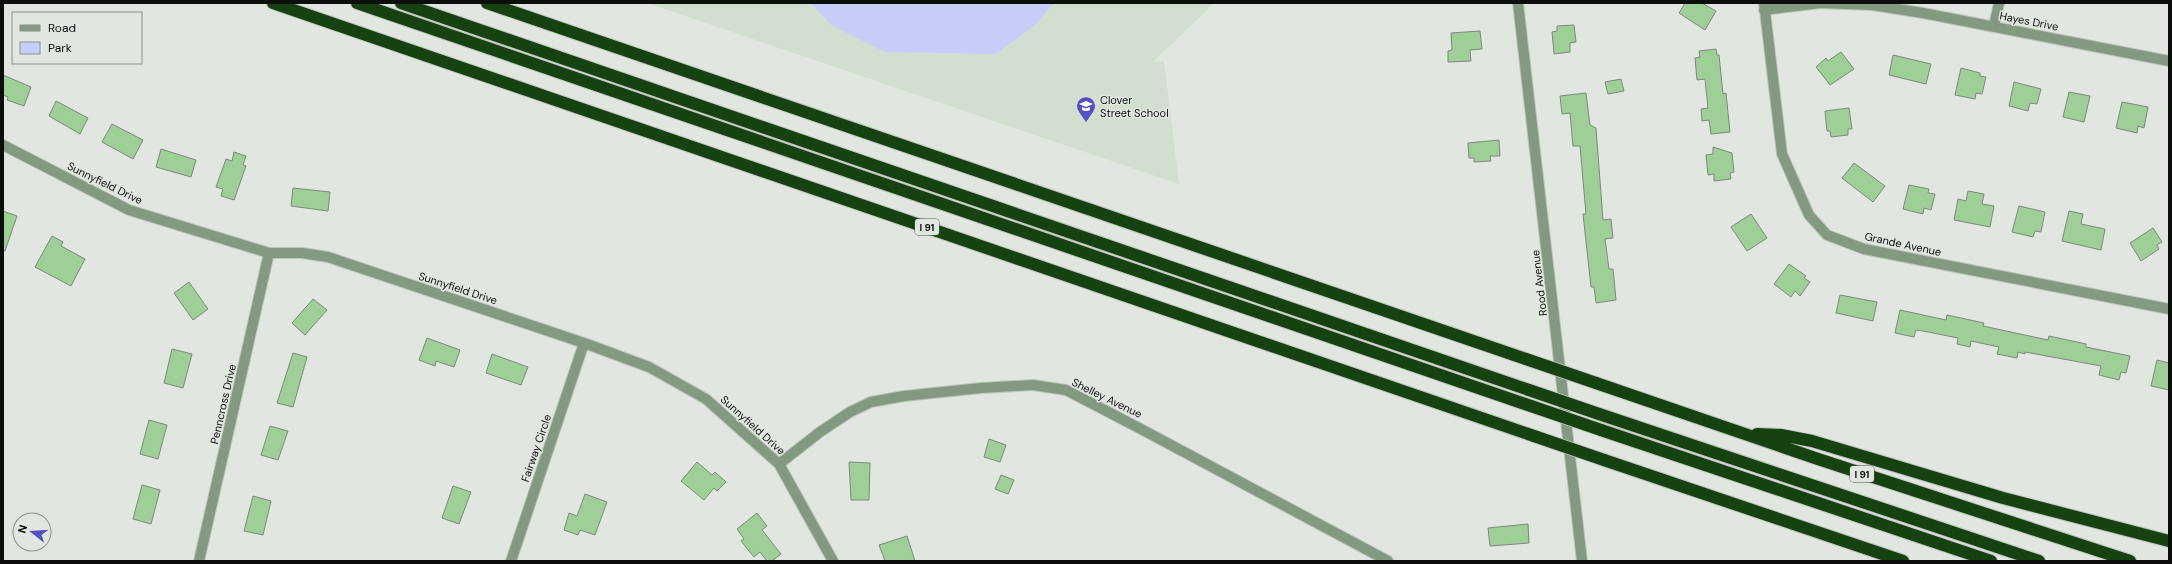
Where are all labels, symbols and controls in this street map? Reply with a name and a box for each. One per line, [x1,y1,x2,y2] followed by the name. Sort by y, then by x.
[1998,8,2060,34] street label: Hayes Drive
[12,12,142,64] legend
[48,20,76,36] text: Road
[48,40,72,56] text: Park
[1100,93,1169,120] place label: Clover Street School
[1075,95,1097,123] school or university icon: Clover Street School
[65,159,145,207] street label: Sunnyfield Drive
[915,219,939,235] road number: I 91
[1863,229,1943,259] street label: Grande Avenue
[1528,249,1550,317] street label: Rood Avenue
[417,269,499,307] street label: Sunnyfield Drive
[207,363,239,445] street label: Penncross Drive
[1070,375,1144,421] street label: Shelley Avenue
[718,392,788,458] street label: Sunnyfield Drive
[518,412,554,484] street label: Fairway Circle
[1850,466,1874,482] road number: I 91
[12,512,52,552] north arrow
[15,523,30,535] text: N

